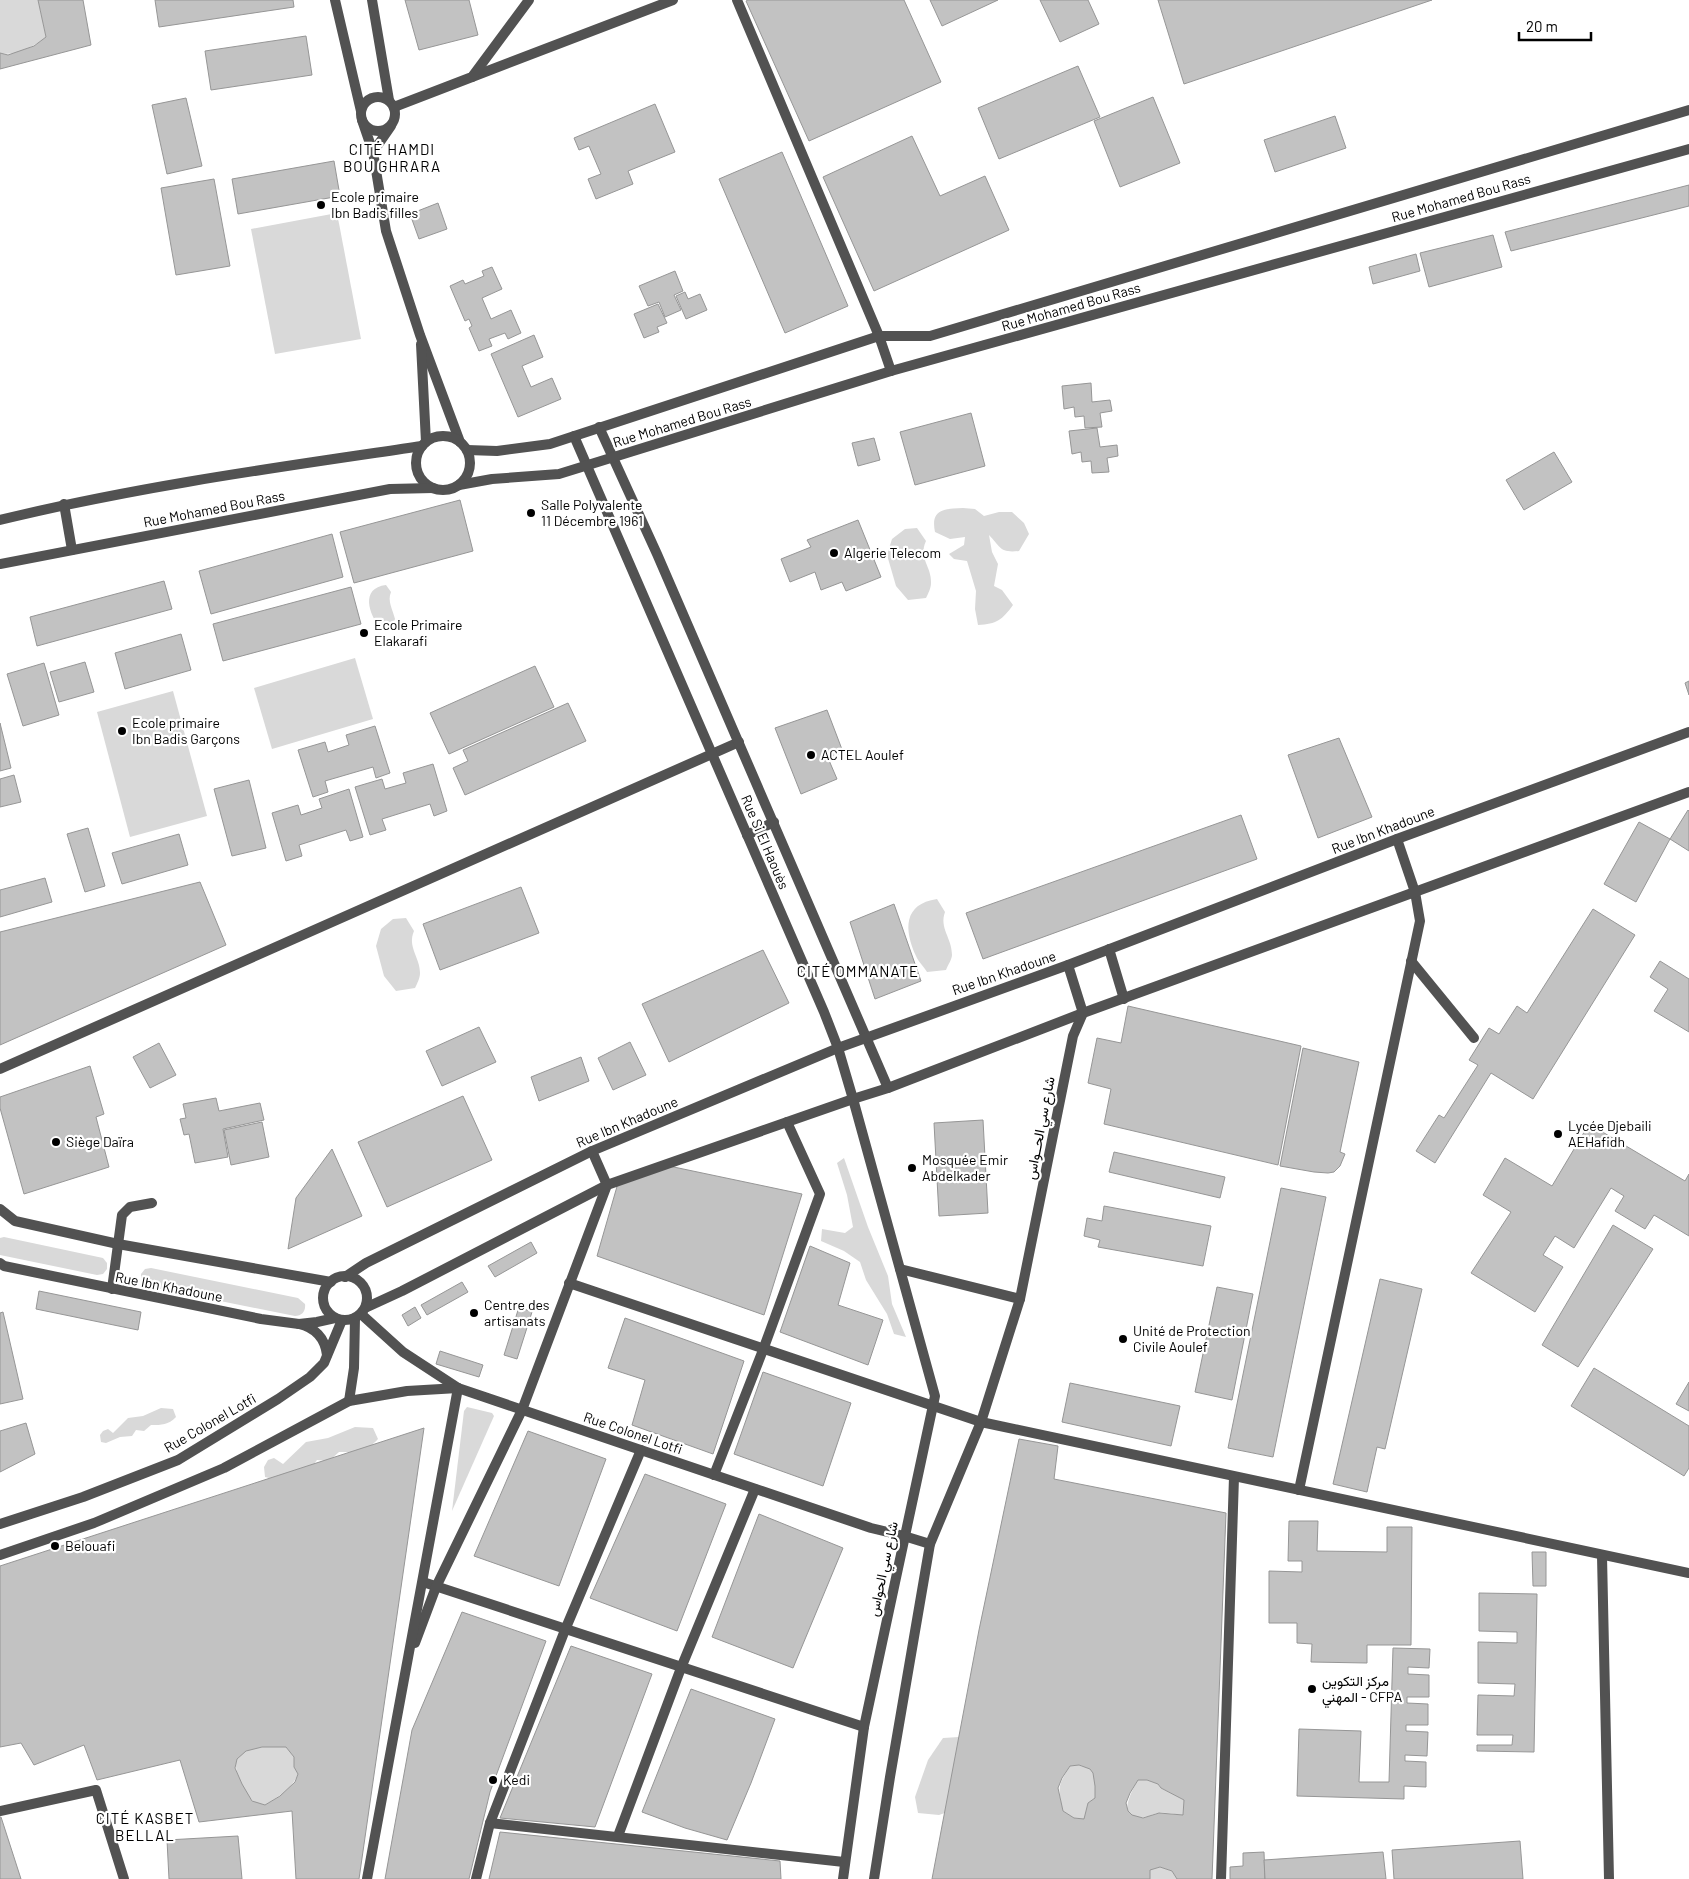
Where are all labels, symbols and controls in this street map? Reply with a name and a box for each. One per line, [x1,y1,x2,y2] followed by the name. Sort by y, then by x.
[1519,10,1592,42] scale bar
[1526,17,1558,35] text: 20 m
[343,140,441,175] district label: CITÉ HAMDI BOU GHRARA
[1389,169,1533,226] street label: Rue Mohamed Bou Rass
[331,188,419,221] place label: Ecole primaire Ibn Badis filles
[315,199,327,211] marker: Ecole primaire Ibn Badis filles
[999,278,1143,335] street label: Rue Mohamed Bou Rass
[611,392,753,451] street label: Rue Mohamed Bou Rass
[142,486,286,531] street label: Rue Mohamed Bou Rass
[541,496,643,529] place label: Salle Polyvalente 11 Décembre 1961
[525,507,537,519] marker: Salle Polyvalente 11 Décembre 1961
[844,544,941,561] place label: Algerie Telecom
[828,547,840,559] marker: Algerie Telecom
[374,616,463,649] place label: Ecole Primaire Elakarafi
[358,627,370,639] marker: Ecole Primaire Elakarafi
[132,714,240,747] place label: Ecole primaire Ibn Badis Garçons
[116,725,128,737] marker: Ecole primaire Ibn Badis Garçons
[821,746,904,763] place label: ACTEL Aoulef
[805,749,817,761] marker: ACTEL Aoulef
[738,792,793,892] street label: Rue Si El Haouès
[1329,802,1437,857] street label: Rue Ibn Khadoune
[950,947,1058,998] street label: Rue Ibn Khadoune
[797,962,919,980] district label: CITÉ OMMANATE
[1021,1075,1062,1182] street label: شارع سي الحــواس
[573,1092,680,1151] street label: Rue Ibn Khadoune
[1568,1117,1652,1150] place label: Lycée Djebaili AEHafidh
[1552,1128,1564,1140] marker: Lycée Djebaili AEHafidh
[66,1133,134,1150] place label: Siège Daïra
[50,1136,62,1148] marker: Siège Daïra
[922,1151,1008,1184] place label: Mosquée Emir Abdelkader
[906,1162,918,1174] marker: Mosquée Emir Abdelkader
[114,1268,224,1305] street label: Rue Ibn Khadoune
[484,1296,550,1329] place label: Centre des artisanats
[468,1307,480,1319] marker: Centre des artisanats
[1133,1322,1251,1355] place label: Unité de Protection Civile Aoulef
[1117,1333,1129,1345] marker: Unité de Protection Civile Aoulef
[161,1389,259,1456] street label: Rue Colonel Lotfi
[582,1408,685,1457] street label: Rue Colonel Lotfi
[864,1520,905,1619] street label: شارع سي الحواس
[65,1537,115,1554] place label: Belouafi
[49,1540,61,1552] marker: Belouafi
[1322,1672,1403,1709] place label: مركز التكوين المهني - CFPA
[1306,1683,1318,1695] marker: مركز التكوين المهني - CFPA
[503,1771,530,1788] place label: Kedi
[487,1774,499,1786] marker: Kedi
[96,1809,194,1844] district label: CITÉ KASBET BELLAL

